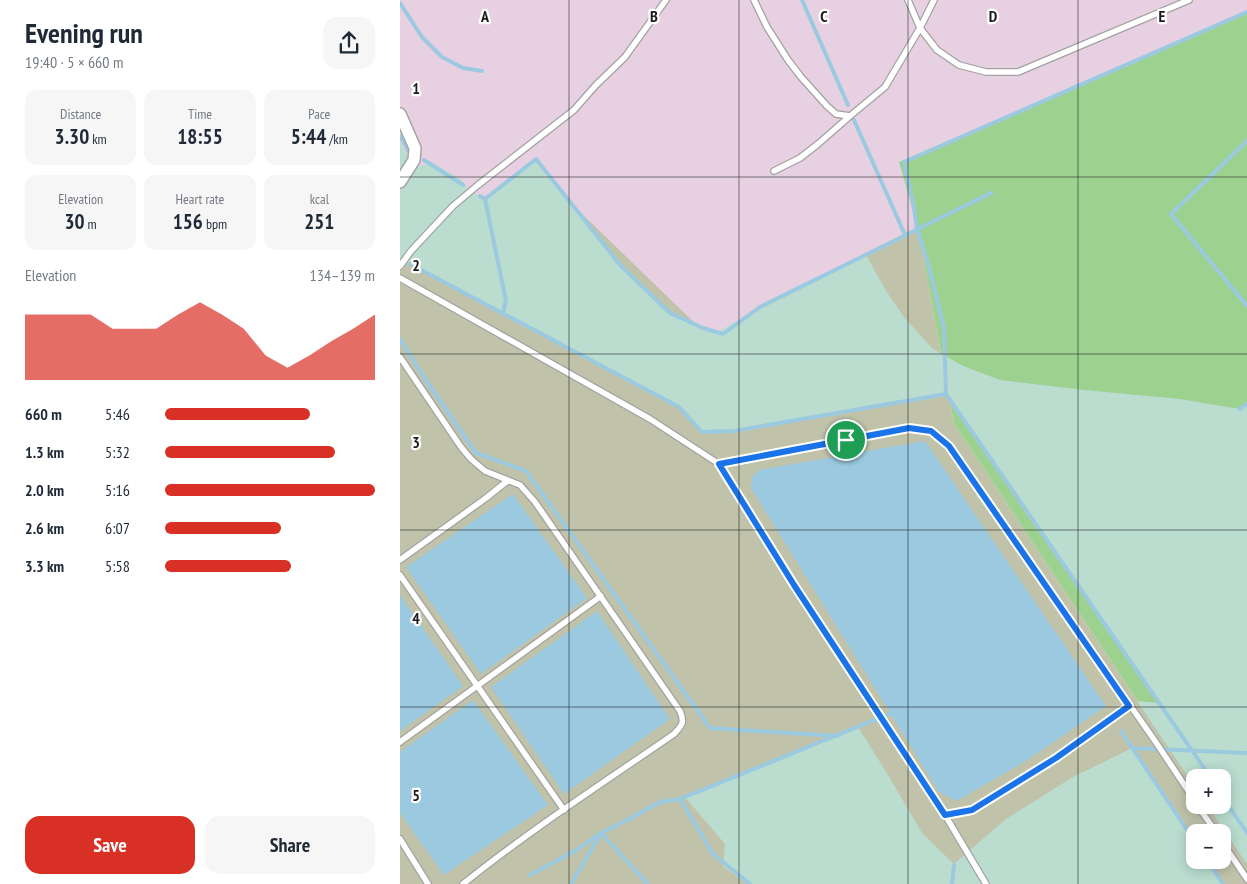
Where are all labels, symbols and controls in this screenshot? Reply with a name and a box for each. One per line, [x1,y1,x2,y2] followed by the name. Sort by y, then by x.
[480,6,490,26] text: A
[650,6,658,26] text: B
[820,6,828,26] text: C
[989,6,998,26] text: D
[1159,6,1166,26] text: E
[25,14,143,51] text: Evening run
[323,17,375,69] button: share
[25,52,123,72] text: 19:40 · 5 × 660 m
[412,78,420,98] text: 1
[60,105,101,123] text: Distance
[188,105,212,123] text: Time
[308,105,330,123] text: Pace
[55,123,89,150] text: 3.30
[177,123,223,150] text: 18:55
[291,123,326,150] text: 5:44
[89,130,107,148] text: km
[326,130,348,148] text: /km
[58,190,103,208] text: Elevation
[176,190,224,208] text: Heart rate
[310,190,329,208] text: kcal
[65,208,85,235] text: 30
[173,208,203,235] text: 156
[304,208,334,235] text: 251
[85,215,97,233] text: m
[203,215,227,233] text: bpm
[412,255,420,275] text: 2
[25,265,76,285] text: Elevation
[310,265,375,285] text: 134–139 m
[25,404,62,424] text: 660 m
[105,404,130,424] text: 5:46
[825,419,867,461] pin
[832,426,860,454] icon: arrive
[412,432,420,452] text: 3
[25,442,64,462] text: 1.3 km
[105,442,130,462] text: 5:32
[25,480,64,500] text: 2.0 km
[105,480,130,500] text: 5:16
[25,518,64,538] text: 2.6 km
[105,518,130,538] text: 6:07
[25,556,64,576] text: 3.3 km
[105,556,130,576] text: 5:58
[412,608,420,628] text: 4
[1186,769,1231,869] map controls
[1186,769,1231,814] button: +
[412,785,420,805] text: 5
[25,816,195,874] button: Save
[205,816,375,874] button: Share
[1186,824,1231,869] button: −

